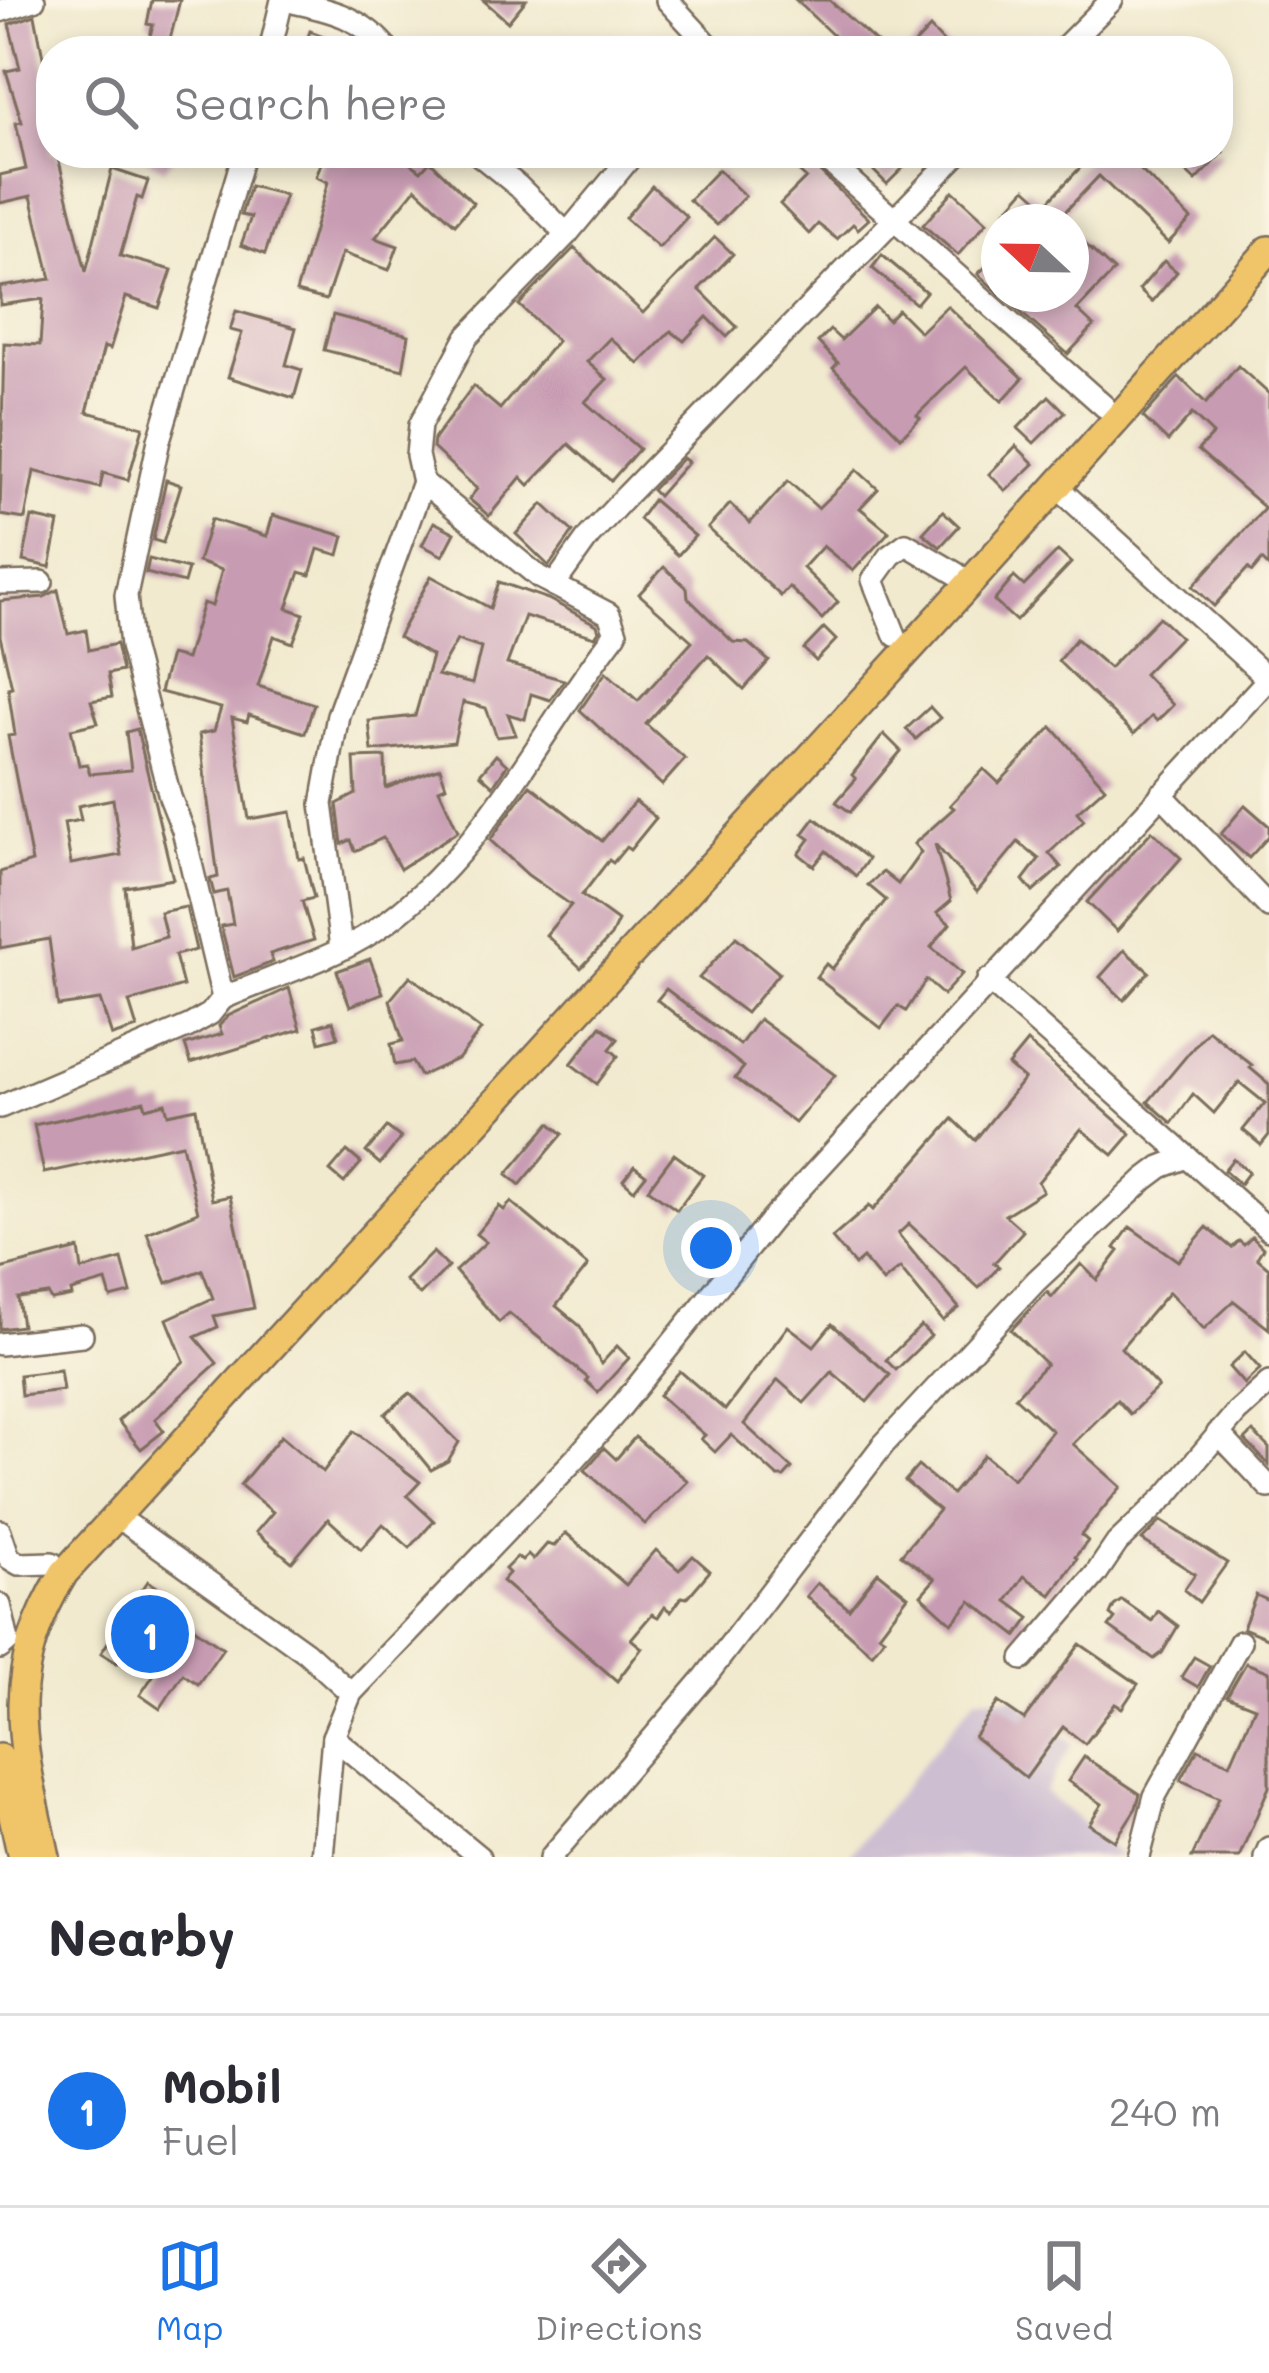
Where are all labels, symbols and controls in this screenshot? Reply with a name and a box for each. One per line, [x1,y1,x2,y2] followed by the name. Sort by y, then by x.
[36,36,1233,168] search box
[78,69,144,135] icon: search
[174,73,448,131] text: Search here
[981,204,1089,312] north arrow
[681,1218,741,1278] your location
[111,1589,189,1679] pin: 1
[48,1902,235,1969] text: Nearby
[162,2056,282,2114] text: Mobil
[78,2085,96,2136] text: 1
[1109,2085,1221,2136] text: 240 m
[162,2114,239,2165] text: Fuel
[156,2233,223,2348] tab: Map
[535,2233,703,2348] tab: Directions
[1015,2233,1113,2348] tab: Saved

